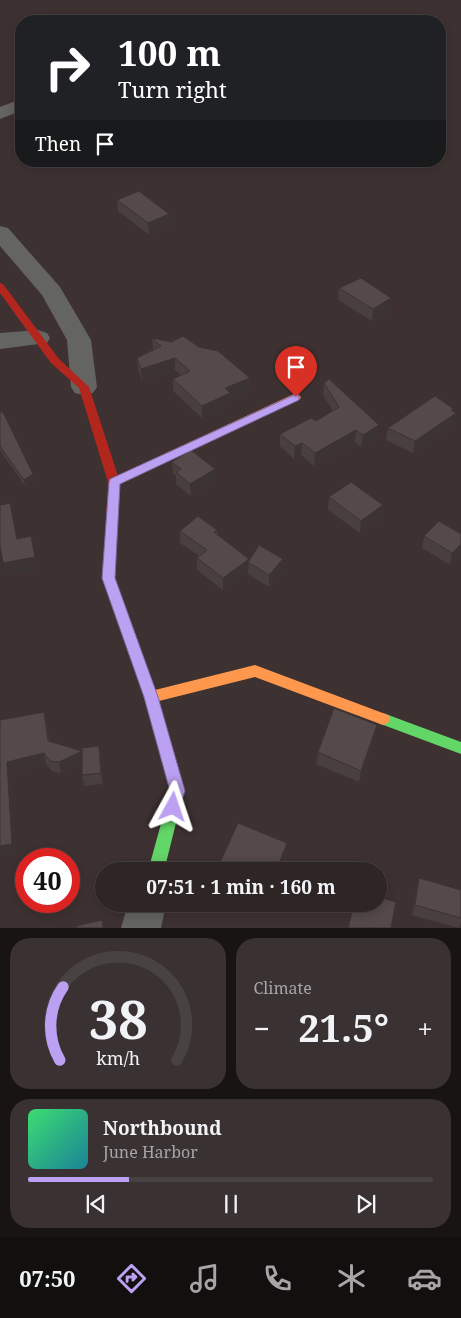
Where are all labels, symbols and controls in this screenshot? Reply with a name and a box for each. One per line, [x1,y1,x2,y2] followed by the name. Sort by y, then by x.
[118,29,221,76] text: 100 m
[35,35,100,100] icon: right
[118,74,227,104] text: Turn right
[91,130,119,158] icon: arrive
[35,131,81,157] text: Then
[275,346,317,397] pin
[282,353,310,381] icon: arrive
[146,780,198,832] position arrow
[15,848,80,913] speed limit sign: 40
[146,874,336,900] text: 07:51 · 1 min · 160 m
[254,977,312,999] text: Climate
[88,983,147,1054] text: 38
[298,1001,389,1053] text: 21.5°
[254,1009,270,1047] text: −
[417,1009,433,1047] text: +
[96,1046,140,1070] text: km/h
[103,1115,222,1141] text: Northbound
[103,1141,198,1163] text: June Harbor
[82,1190,110,1218] icon: previous
[217,1190,245,1218] icon: pause
[352,1190,380,1218] icon: next
[114,1261,149,1296] icon: directions
[187,1261,222,1296] icon: music
[260,1261,295,1296] icon: phone
[334,1261,369,1296] icon: climate
[407,1261,442,1296] icon: car
[19,1263,76,1293] text: 07:50

